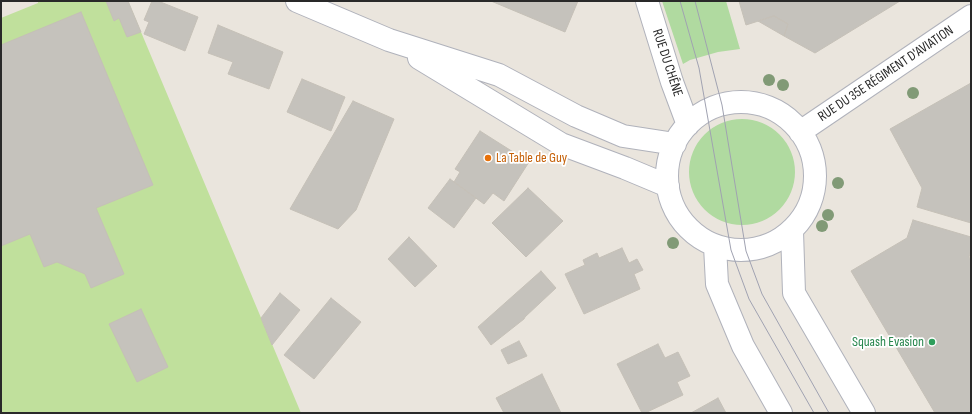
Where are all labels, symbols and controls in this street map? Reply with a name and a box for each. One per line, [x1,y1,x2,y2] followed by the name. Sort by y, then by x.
[815,22,957,126] street label: RUE DU 35E RÉGIMENT D'AVIATION
[648,27,686,99] street label: RUE DU CHÊNE
[496,150,567,166] place label: La Table de Guy
[483,153,493,163] marker: La Table de Guy
[852,334,924,350] place label: Squash Evasion
[927,337,937,347] marker: Squash Evasion

